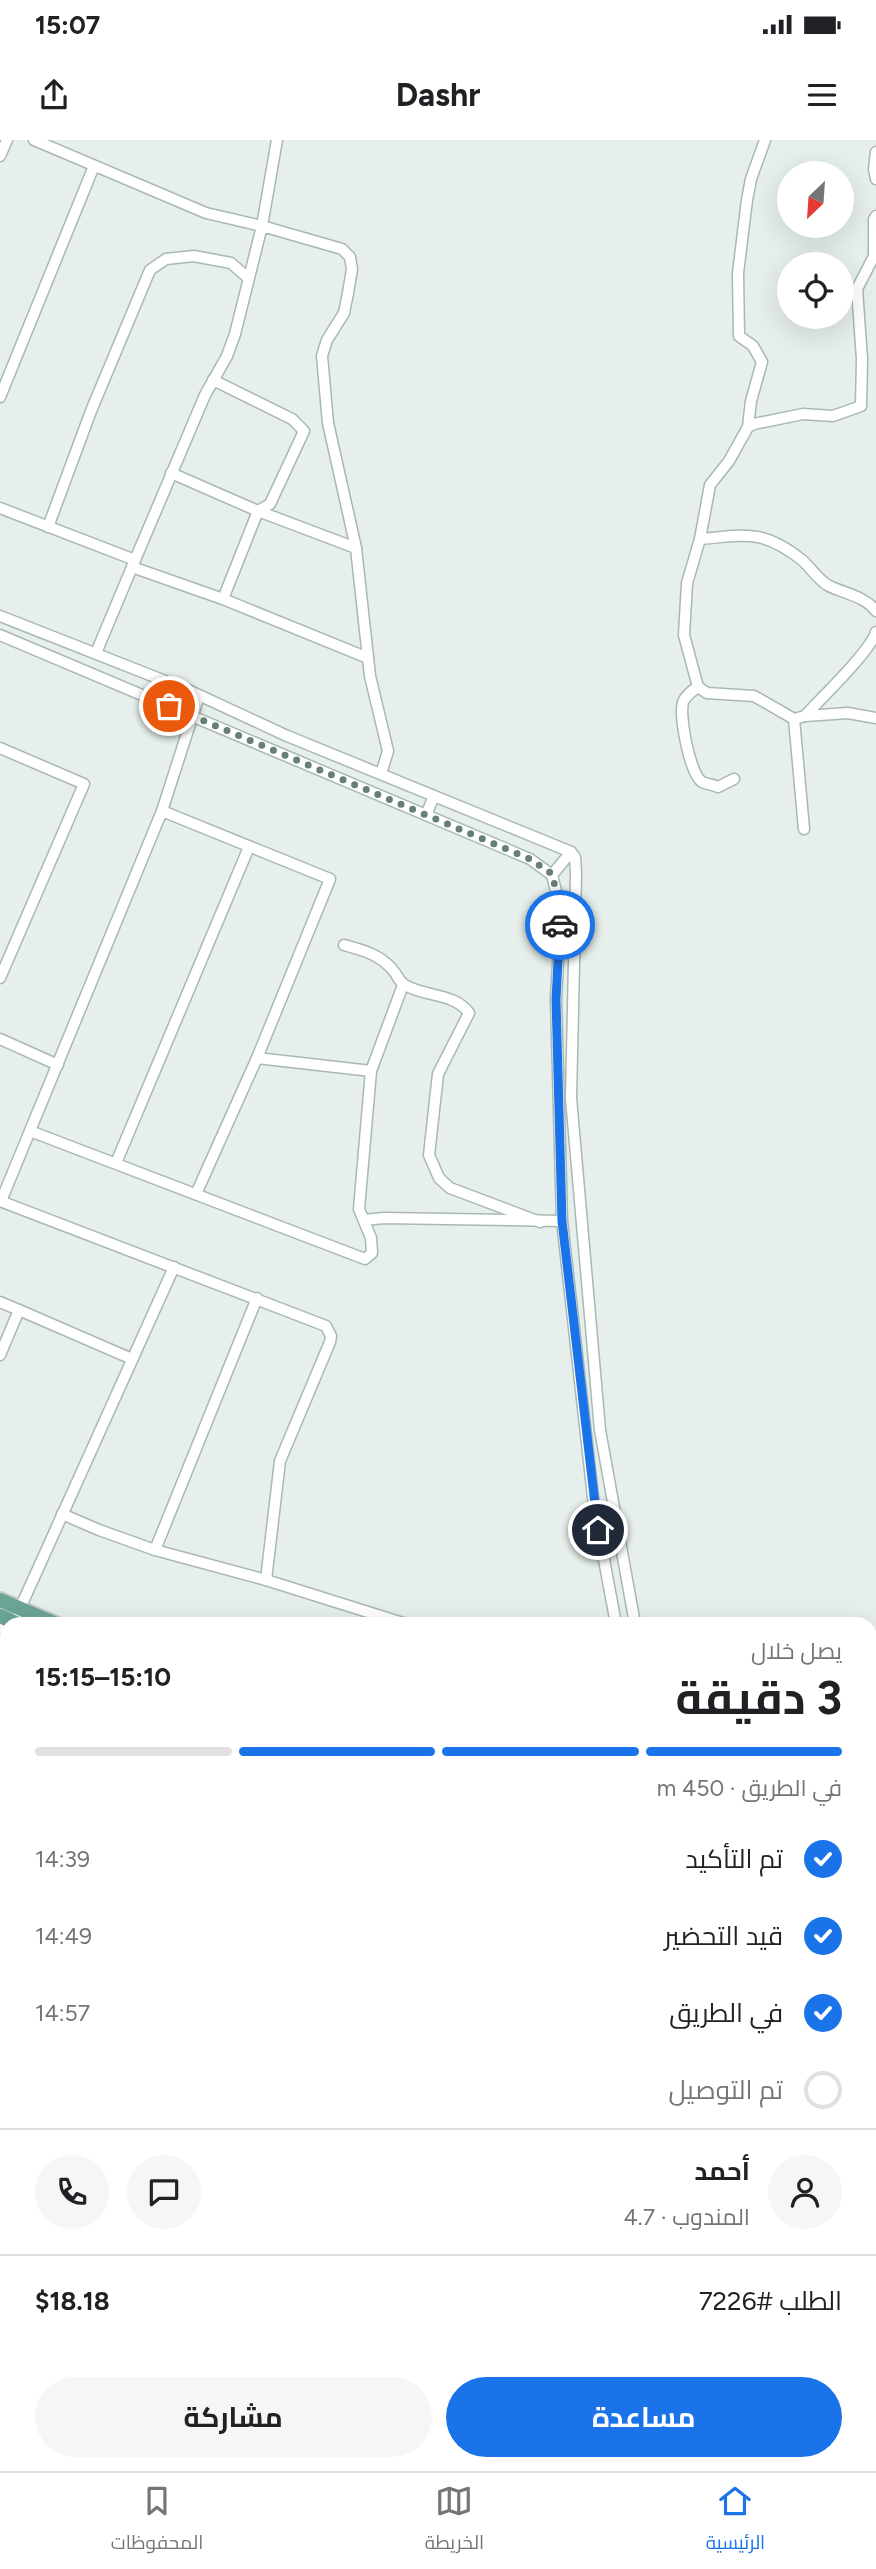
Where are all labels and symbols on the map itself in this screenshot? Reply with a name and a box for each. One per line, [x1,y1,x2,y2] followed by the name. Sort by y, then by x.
[777,161,854,238] north arrow
[139,676,199,736] pin
[525,890,595,960] courier
[568,1500,628,1560] pin

